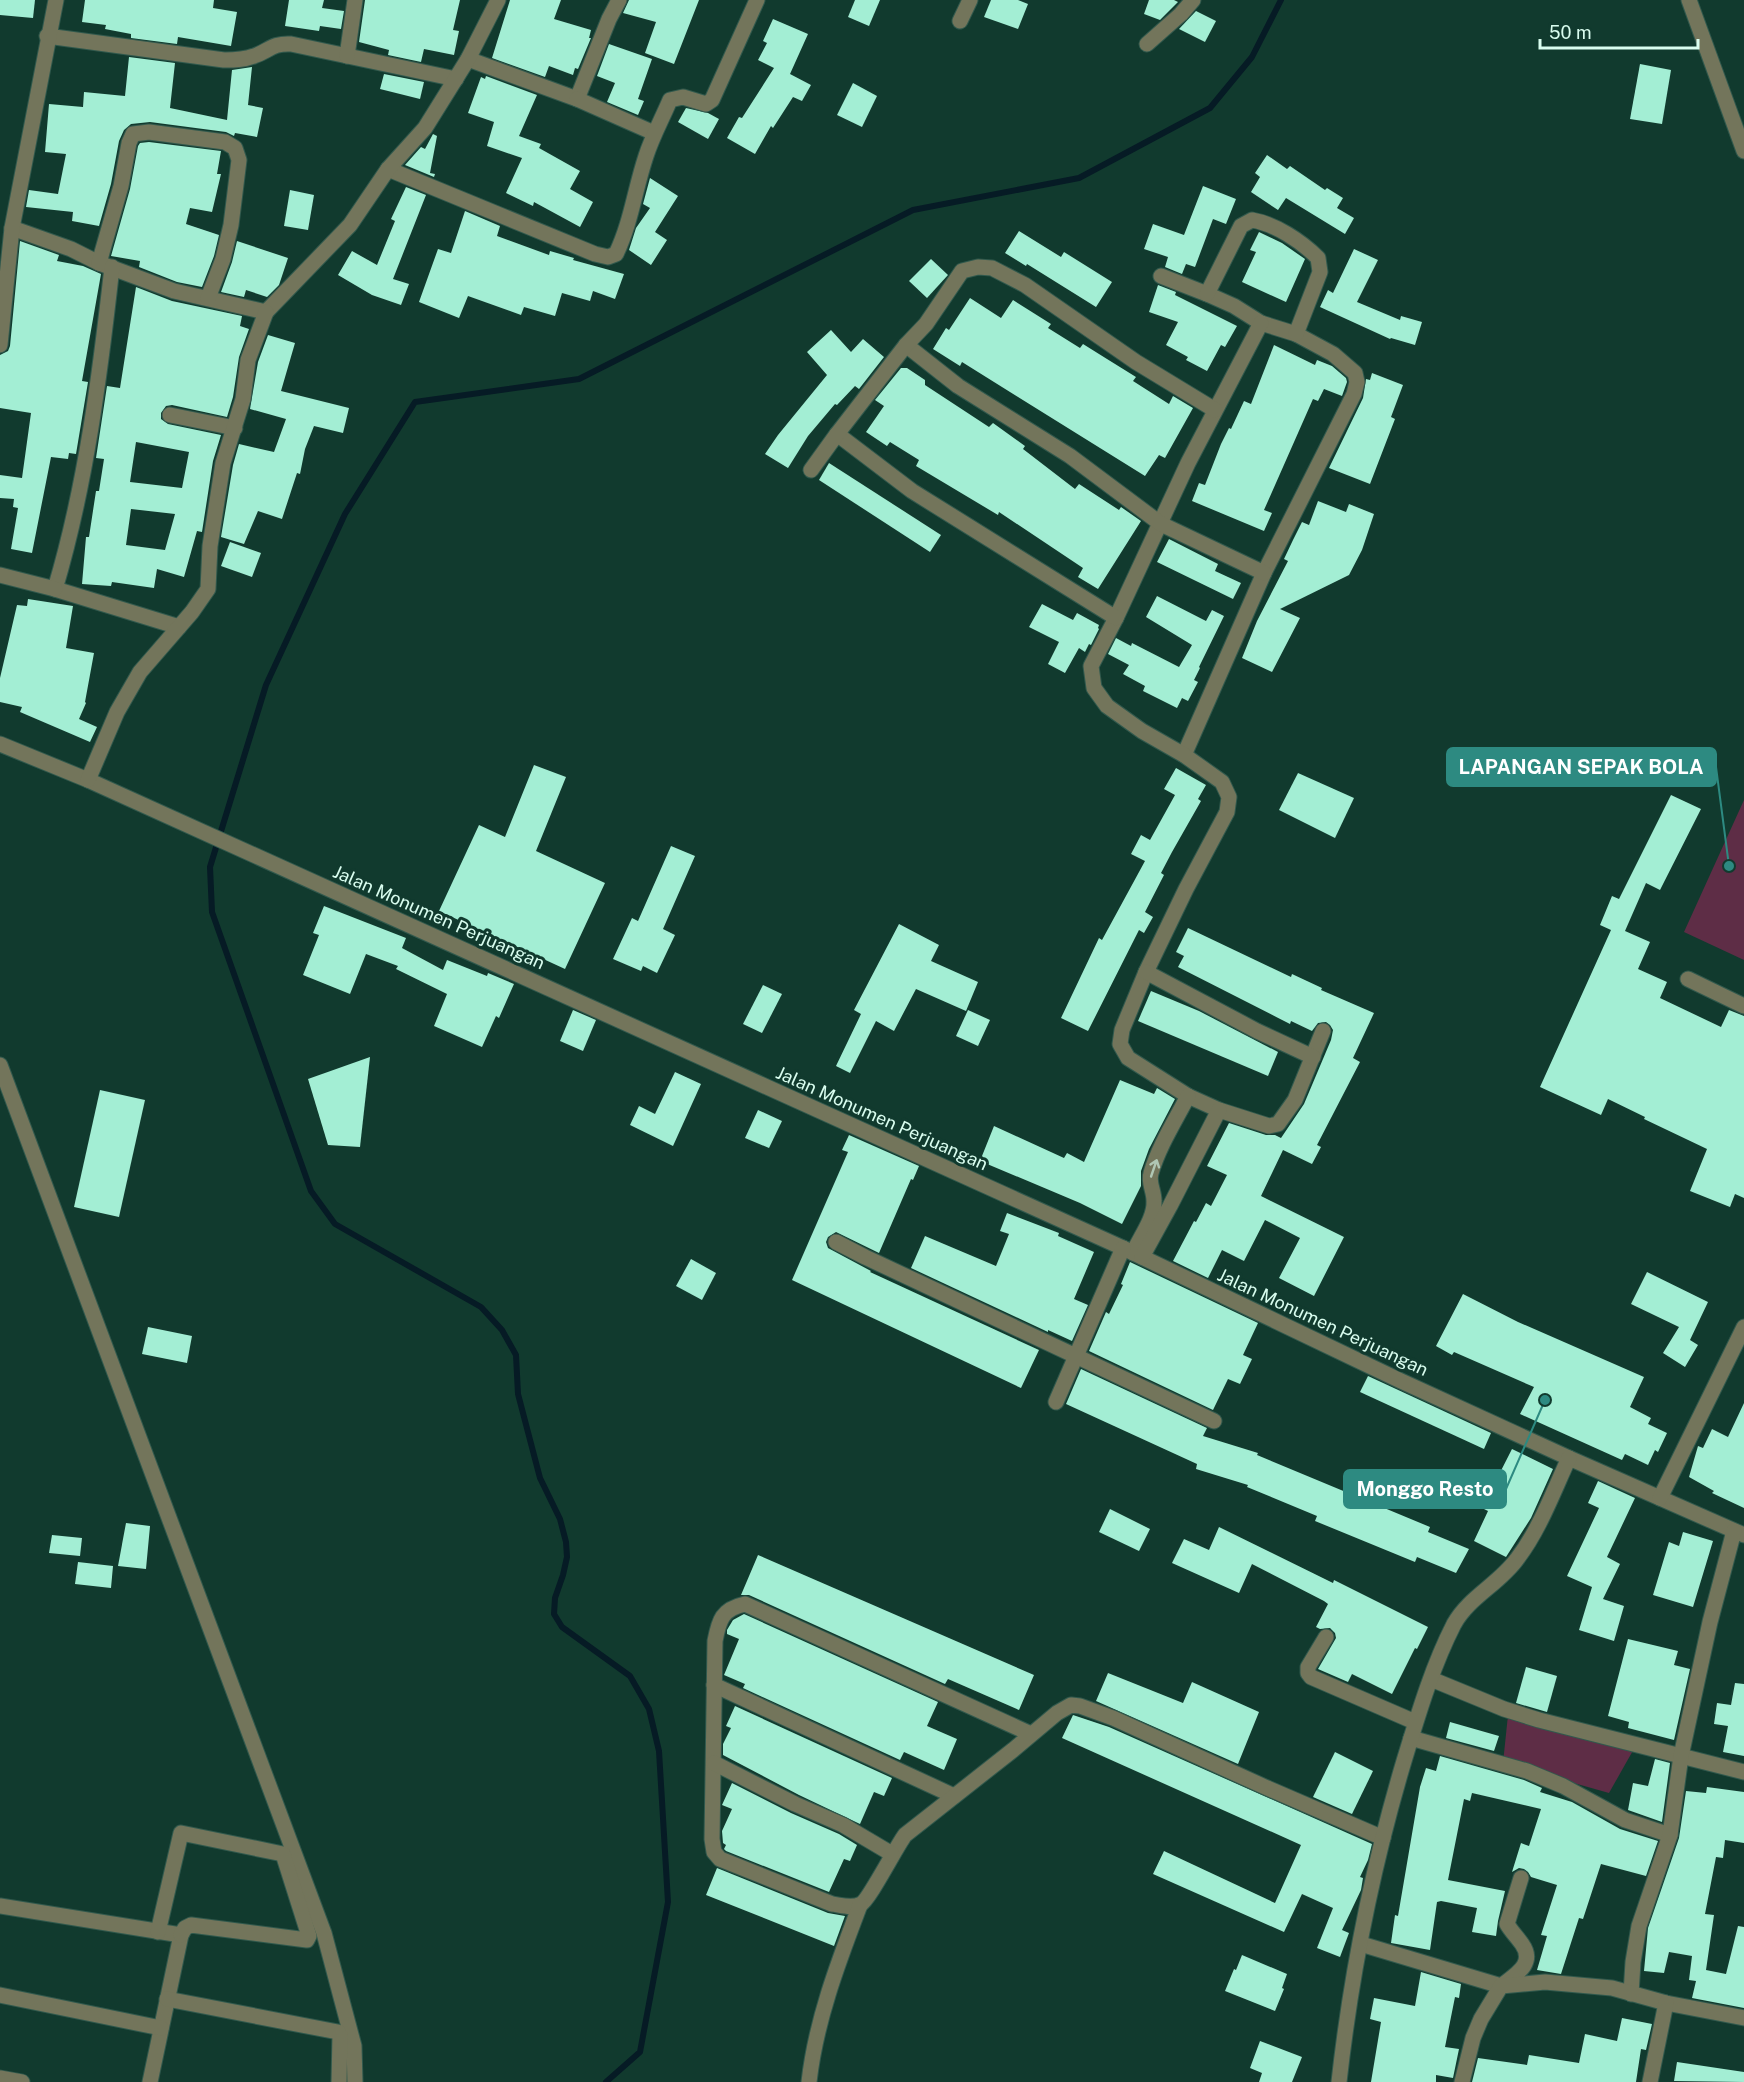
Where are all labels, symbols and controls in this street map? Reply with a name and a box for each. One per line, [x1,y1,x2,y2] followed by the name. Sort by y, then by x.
[1540,12,1698,50] scale bar
[1549,22,1592,43] text: 50 m
[1447,748,1716,786] callout: LAPANGAN SEPAK BOLA
[1458,755,1704,779] text: LAPANGAN SEPAK BOLA
[330,861,548,973] street label: Jalan Monumen Perjuangan
[773,1062,991,1174] street label: Jalan Monumen Perjuangan
[1149,1159,1160,1178] one-way arrow
[1214,1264,1432,1380] street label: Jalan Monumen Perjuangan
[1344,1470,1506,1508] callout: Monggo Resto
[1356,1477,1494,1501] text: Monggo Resto

